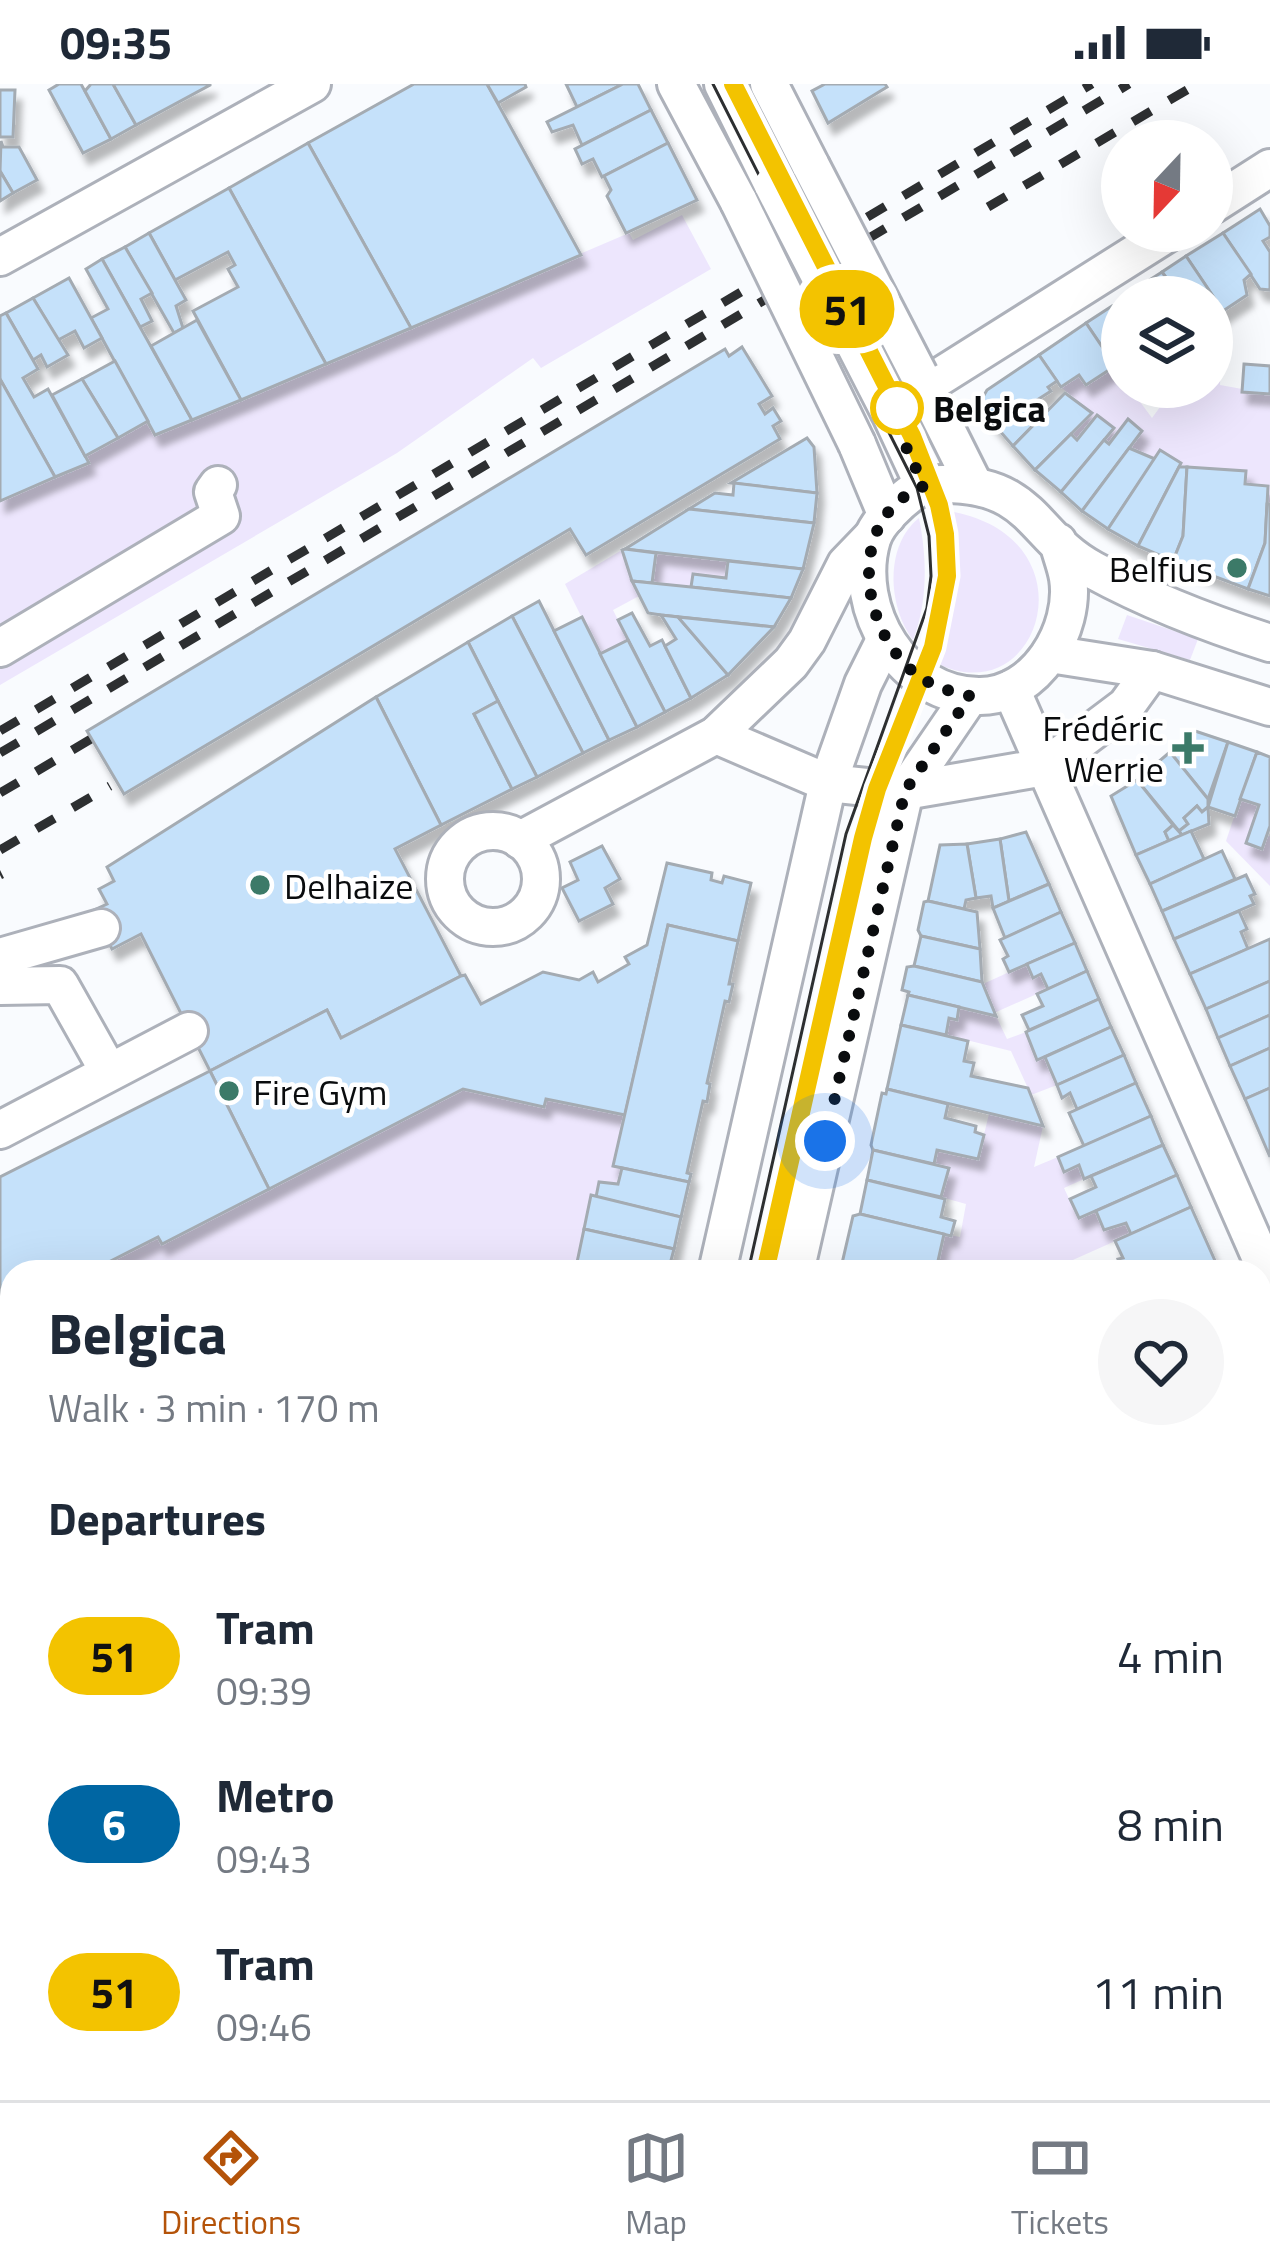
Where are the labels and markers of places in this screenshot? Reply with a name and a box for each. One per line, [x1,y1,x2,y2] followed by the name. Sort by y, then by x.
[933,381,1046,436] place label: Belgica
[872,383,922,433] marker: Belgica
[1109,541,1213,596] place label: Belfius
[1224,555,1250,581] marker: Belfius
[1042,700,1164,796] place label: Frédéric Werrie
[1175,735,1201,761] marker: Frédéric Werrie
[284,858,413,913] place label: Delhaize
[247,872,273,898] marker: Delhaize
[253,1064,387,1119] place label: Fire Gym
[216,1078,242,1104] marker: Fire Gym

